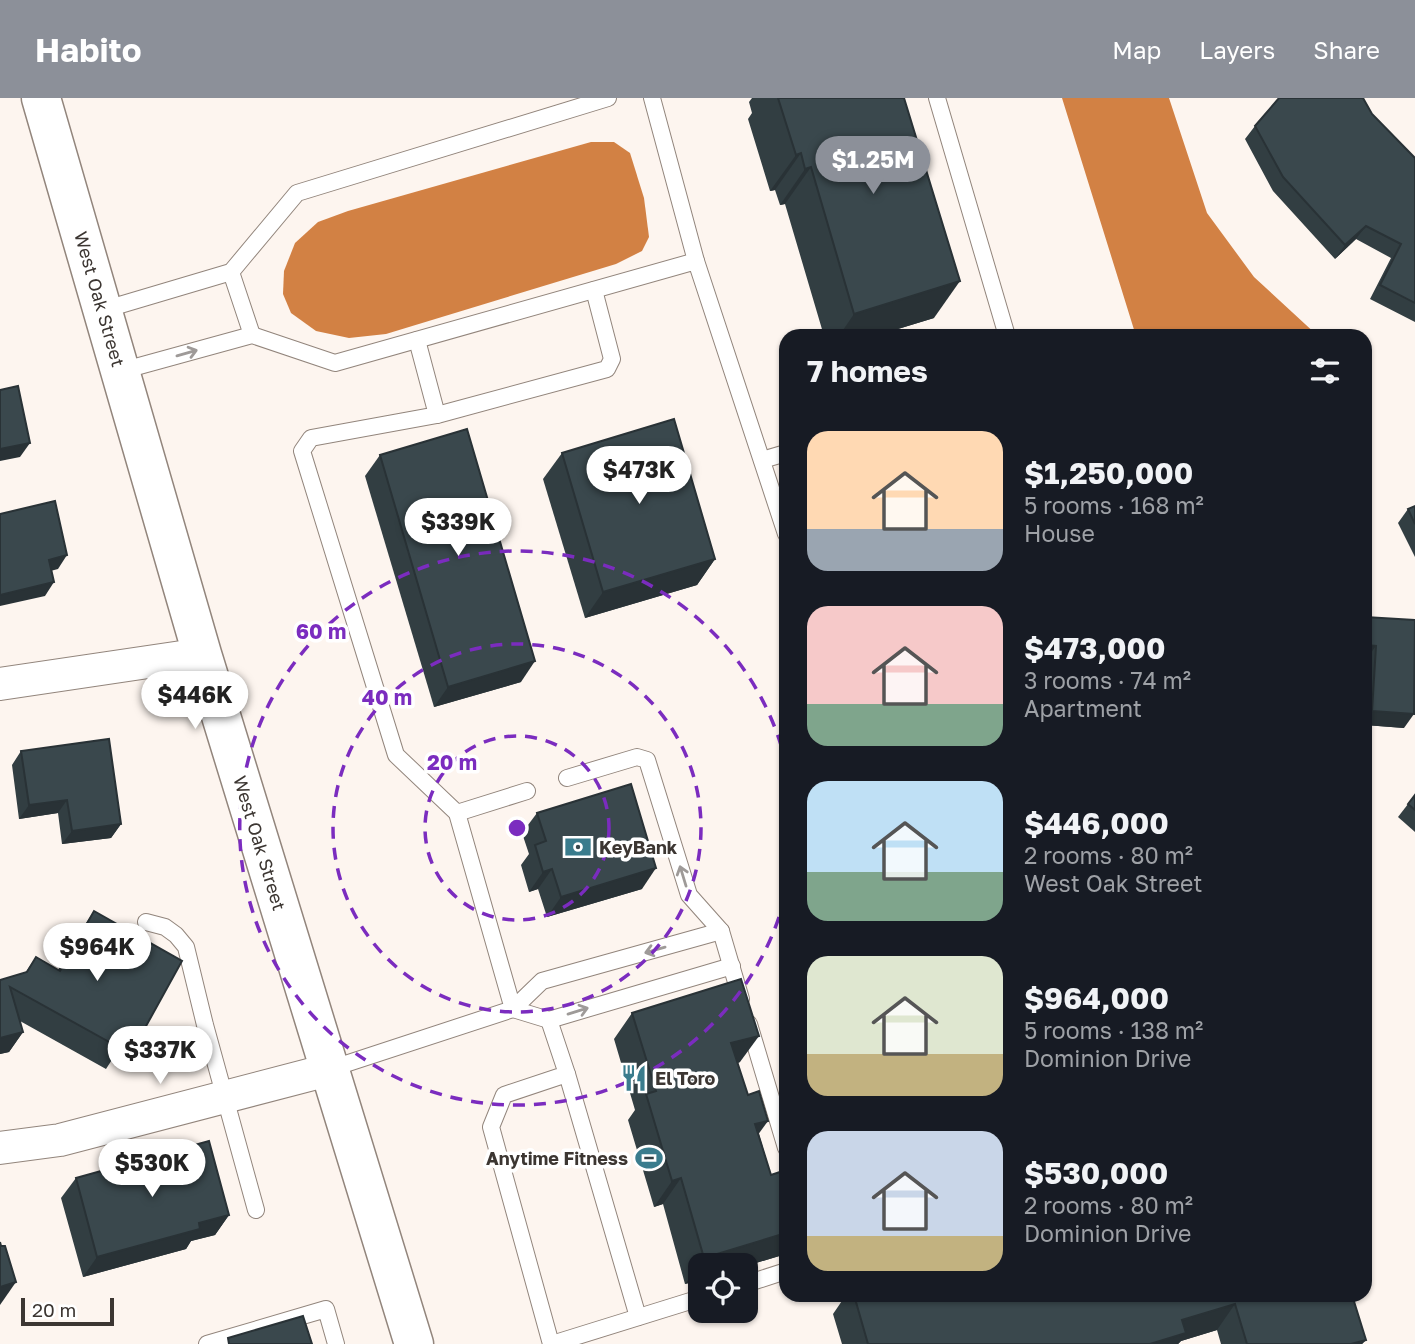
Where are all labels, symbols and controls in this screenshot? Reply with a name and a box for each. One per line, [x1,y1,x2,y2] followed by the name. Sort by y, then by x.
[35,30,142,69] text: Habito
[1112,35,1161,64] text: Map
[1199,35,1275,64] text: Layers
[1313,35,1380,64] text: Share
[816,136,930,196] pin: $1.25M
[831,145,915,173] text: $1.25M
[70,229,130,369] street label: West Oak Street
[175,346,197,359] one-way arrow
[1306,352,1344,390] icon: filters
[807,353,928,389] text: 7 homes
[590,446,688,506] pin: $473K
[602,455,676,483] text: $473K
[1024,455,1193,491] text: $1,250,000
[863,459,947,543] icon: home
[1024,491,1204,519] text: 5 rooms · 168 m²
[409,498,507,558] pin: $339K
[421,507,495,535] text: $339K
[1024,519,1095,547] text: House
[296,618,346,644] text: 60 m
[1024,630,1166,666] text: $473,000
[863,634,947,718] icon: home
[1024,666,1191,694] text: 3 rooms · 74 m²
[146,672,244,731] pin: $446K
[157,680,233,708] text: $446K
[362,684,412,710] text: 40 m
[1024,694,1142,722] text: Apartment
[427,749,477,775] text: 20 m
[229,773,291,913] street label: West Oak Street
[1024,805,1169,841] text: $446,000
[863,809,947,893] icon: home
[505,816,529,840] centre of rings
[563,832,593,862] bank icon: KeyBank
[599,836,678,858] place label: KeyBank
[1024,841,1193,869] text: 2 rooms · 80 m²
[676,865,689,887] one-way arrow
[1024,869,1202,897] text: West Oak Street
[48,924,146,983] pin: $964K
[59,932,135,960] text: $964K
[644,944,667,957] one-way arrow
[1024,980,1169,1016] text: $964,000
[863,984,947,1068] icon: home
[567,1004,589,1017] one-way arrow
[1024,1016,1203,1044] text: 5 rooms · 138 m²
[111,1026,209,1086] pin: $337K
[124,1035,196,1063] text: $337K
[1024,1044,1191,1072] text: Dominion Drive
[619,1063,649,1093] restaurant icon: El Toro
[655,1067,716,1089] place label: El Toro
[103,1140,201,1199] pin: $530K
[634,1143,664,1173] sports icon: Anytime Fitness
[486,1147,628,1169] place label: Anytime Fitness
[114,1148,190,1176] text: $530K
[1024,1155,1168,1191] text: $530,000
[863,1159,947,1243] icon: home
[1024,1191,1193,1219] text: 2 rooms · 80 m²
[1024,1219,1191,1247] text: Dominion Drive
[688,1253,758,1323] map controls
[688,1253,758,1323] button: locate
[21,1295,114,1327] scale bar
[32,1298,76,1321] text: 20 m

